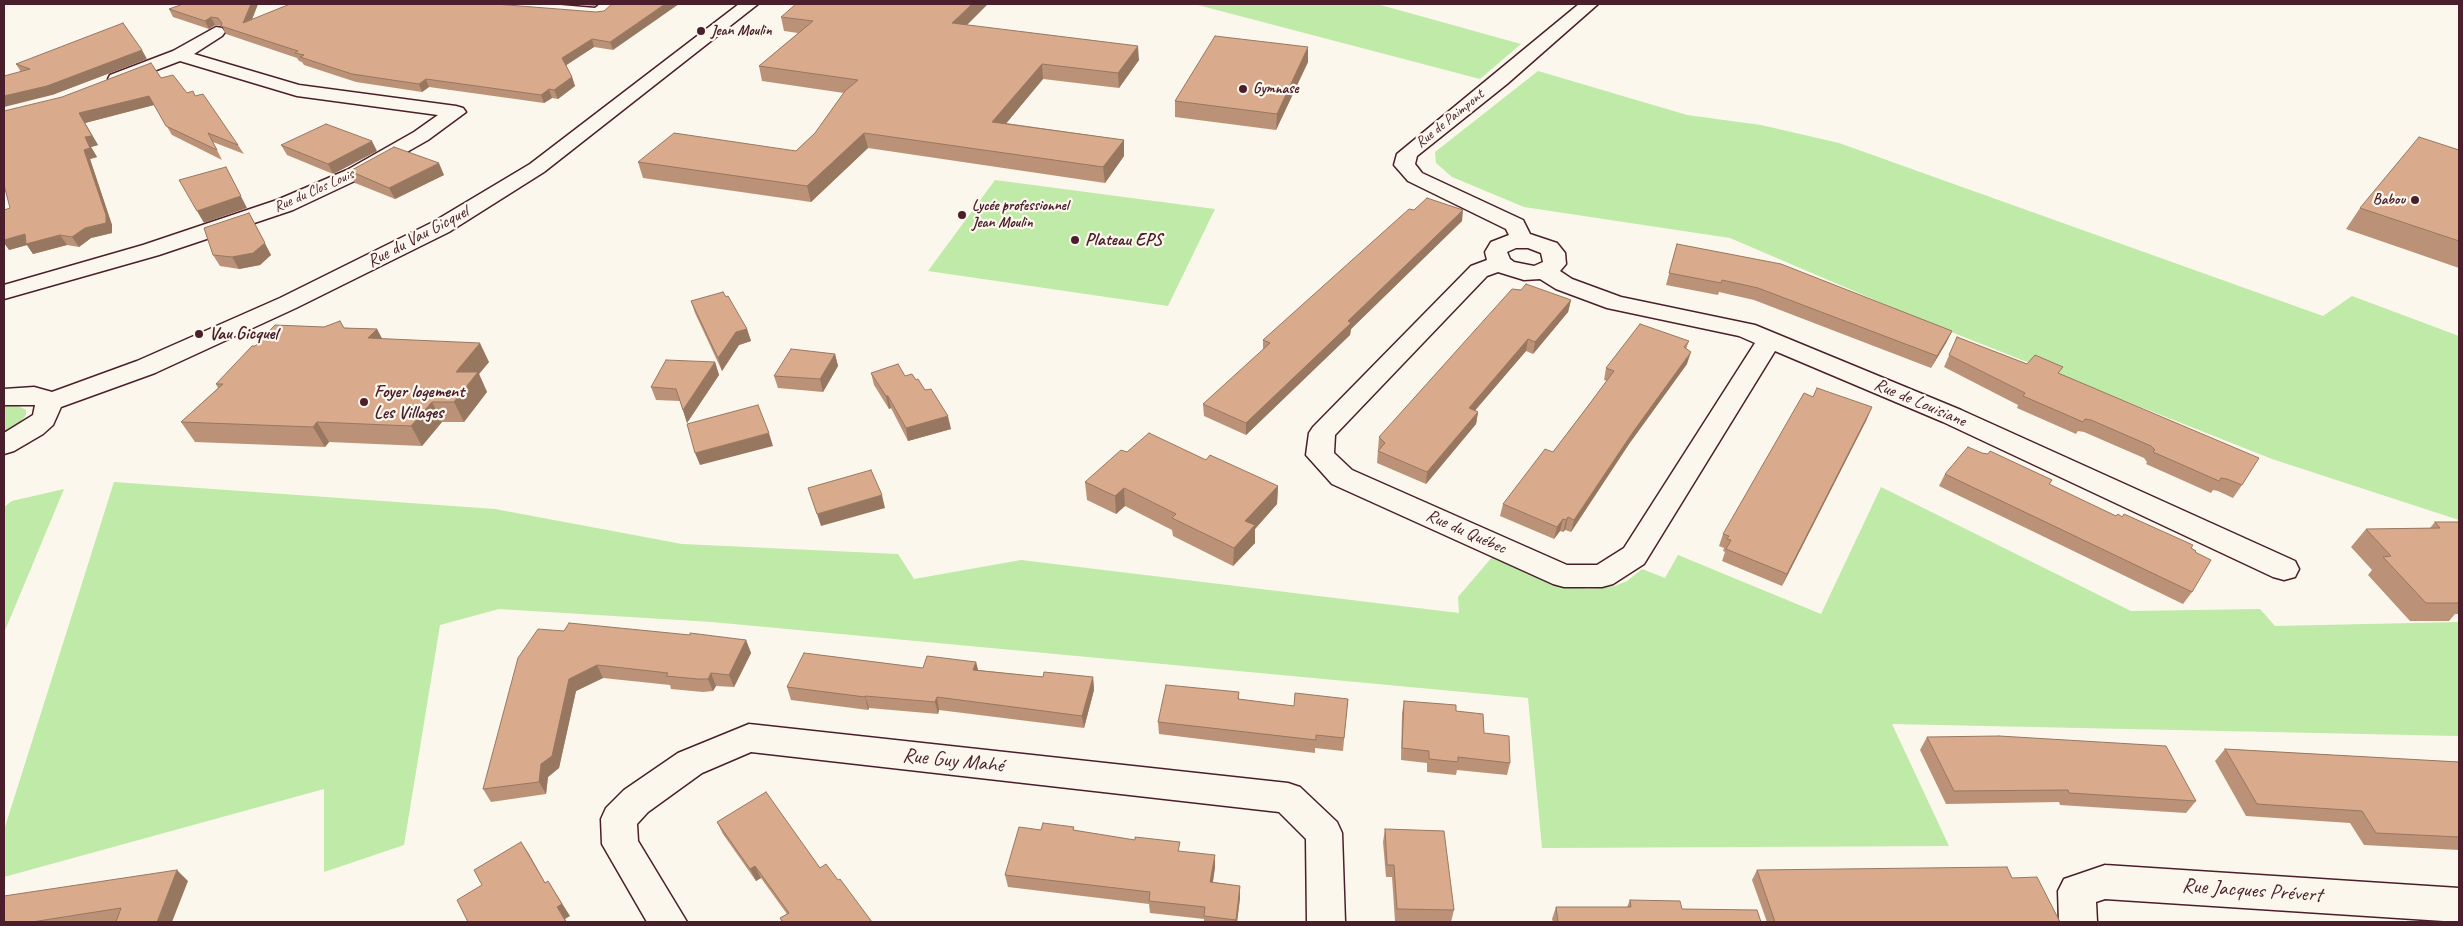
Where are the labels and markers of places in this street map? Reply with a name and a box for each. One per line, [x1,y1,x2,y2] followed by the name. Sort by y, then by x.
[711,22,772,40] place label: Jean Moulin
[695,25,707,37] marker: Jean Moulin
[1253,80,1299,98] place label: Gymnase
[1237,83,1249,95] marker: Gymnase
[2373,191,2405,209] place label: Babou
[2409,194,2421,206] marker: Babou
[972,197,1068,232] place label: Lycée professionnel Jean Moulin
[956,209,968,221] marker: Lycée professionnel Jean Moulin
[1085,229,1162,251] place label: Plateau EPS
[1069,234,1081,246] marker: Plateau EPS
[209,323,278,345] place label: Vau Gicquel
[193,328,205,340] marker: Vau Gicquel
[374,381,464,424] place label: Foyer logement Les Villages
[358,396,370,408] marker: Foyer logement Les Villages

